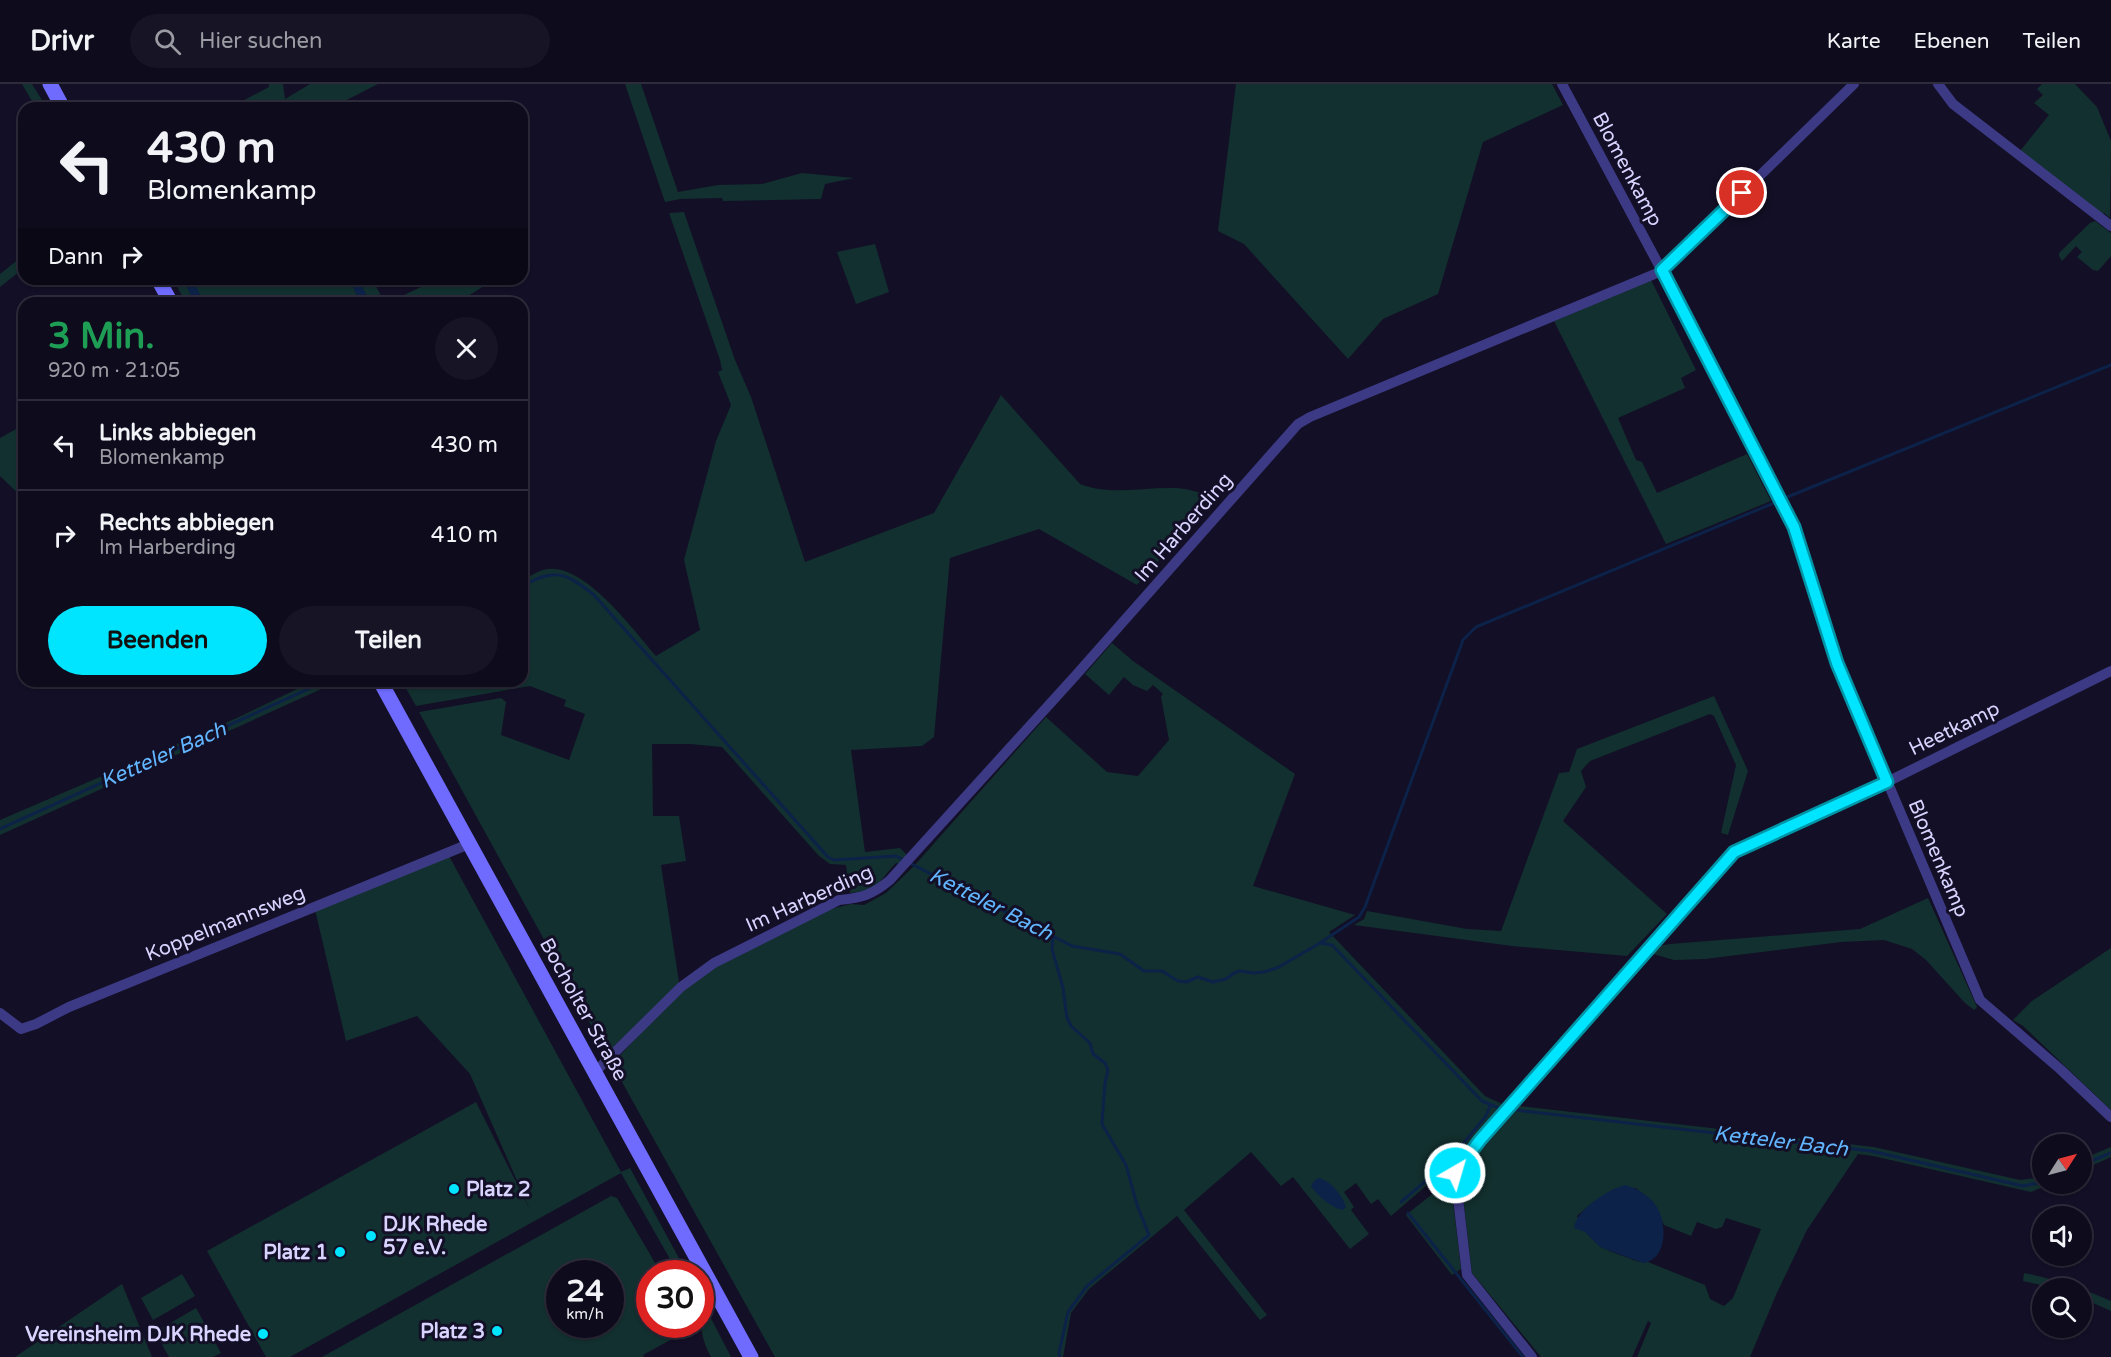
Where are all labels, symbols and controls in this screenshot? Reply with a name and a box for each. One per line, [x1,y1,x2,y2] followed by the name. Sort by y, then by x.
[130,14,550,68] search box
[30,24,94,58] text: Drivr
[151,25,184,58] icon: search
[199,28,322,54] text: Hier suchen
[1827,29,1881,54] text: Karte
[1914,29,1990,54] text: Ebenen
[2023,29,2081,54] text: Teilen
[1587,108,1667,231] street label: Blomenkamp
[147,123,276,174] text: 430 m
[48,126,126,204] icon: left
[1716,167,1767,218] pin
[147,174,317,207] text: Blomenkamp
[1725,176,1758,209] icon: arrive
[115,240,148,273] icon: right
[48,244,103,270] text: Dann
[48,315,155,358] text: 3 Min.
[435,317,498,380] button: close
[48,359,180,383] text: 920 m · 21:05
[99,420,257,446] text: Links abbiegen
[48,429,81,462] icon: left
[431,432,498,458] text: 430 m
[99,446,225,470] text: Blomenkamp
[1130,468,1238,587] street label: Im Harberding
[99,510,274,536] text: Rechts abbiegen
[48,519,81,552] icon: right
[431,522,498,548] text: 410 m
[99,536,236,560] text: Im Harberding
[48,606,267,675] button: Beenden
[279,606,498,675] button: Teilen
[1905,697,2004,761] street label: Heetkamp
[97,716,231,794] water label: Ketteler Bach
[1902,796,1974,921] street label: Blomenkamp
[742,860,877,938] street label: Im Harberding
[925,863,1058,947] water label: Ketteler Bach
[142,881,309,967] street label: Koppelmannsweg
[534,934,632,1085] street label: Bocholter Straße
[1713,1121,1851,1162] water label: Ketteler Bach
[2032,1134,2092,1194] north arrow
[2032,1134,2092,1338] map controls
[1423,1141,1487,1205] position arrow
[466,1178,531,1202] place label: Platz 2
[447,1182,461,1196] marker: Platz 2
[2032,1206,2092,1266] button: sound
[383,1213,487,1260] place label: DJK Rhede 57 e.V.
[364,1229,378,1243] marker: DJK Rhede 57 e.V.
[263,1241,328,1265] place label: Platz 1
[333,1245,347,1259] marker: Platz 1
[636,1260,714,1338] speed limit sign: 30
[566,1273,604,1310] text: 24
[2032,1278,2092,1338] button: search
[566,1305,604,1323] text: km/h
[420,1320,485,1344] place label: Platz 3
[25,1323,251,1347] place label: Vereinsheim DJK Rhede
[490,1324,504,1338] marker: Platz 3
[256,1327,270,1341] marker: Vereinsheim DJK Rhede

